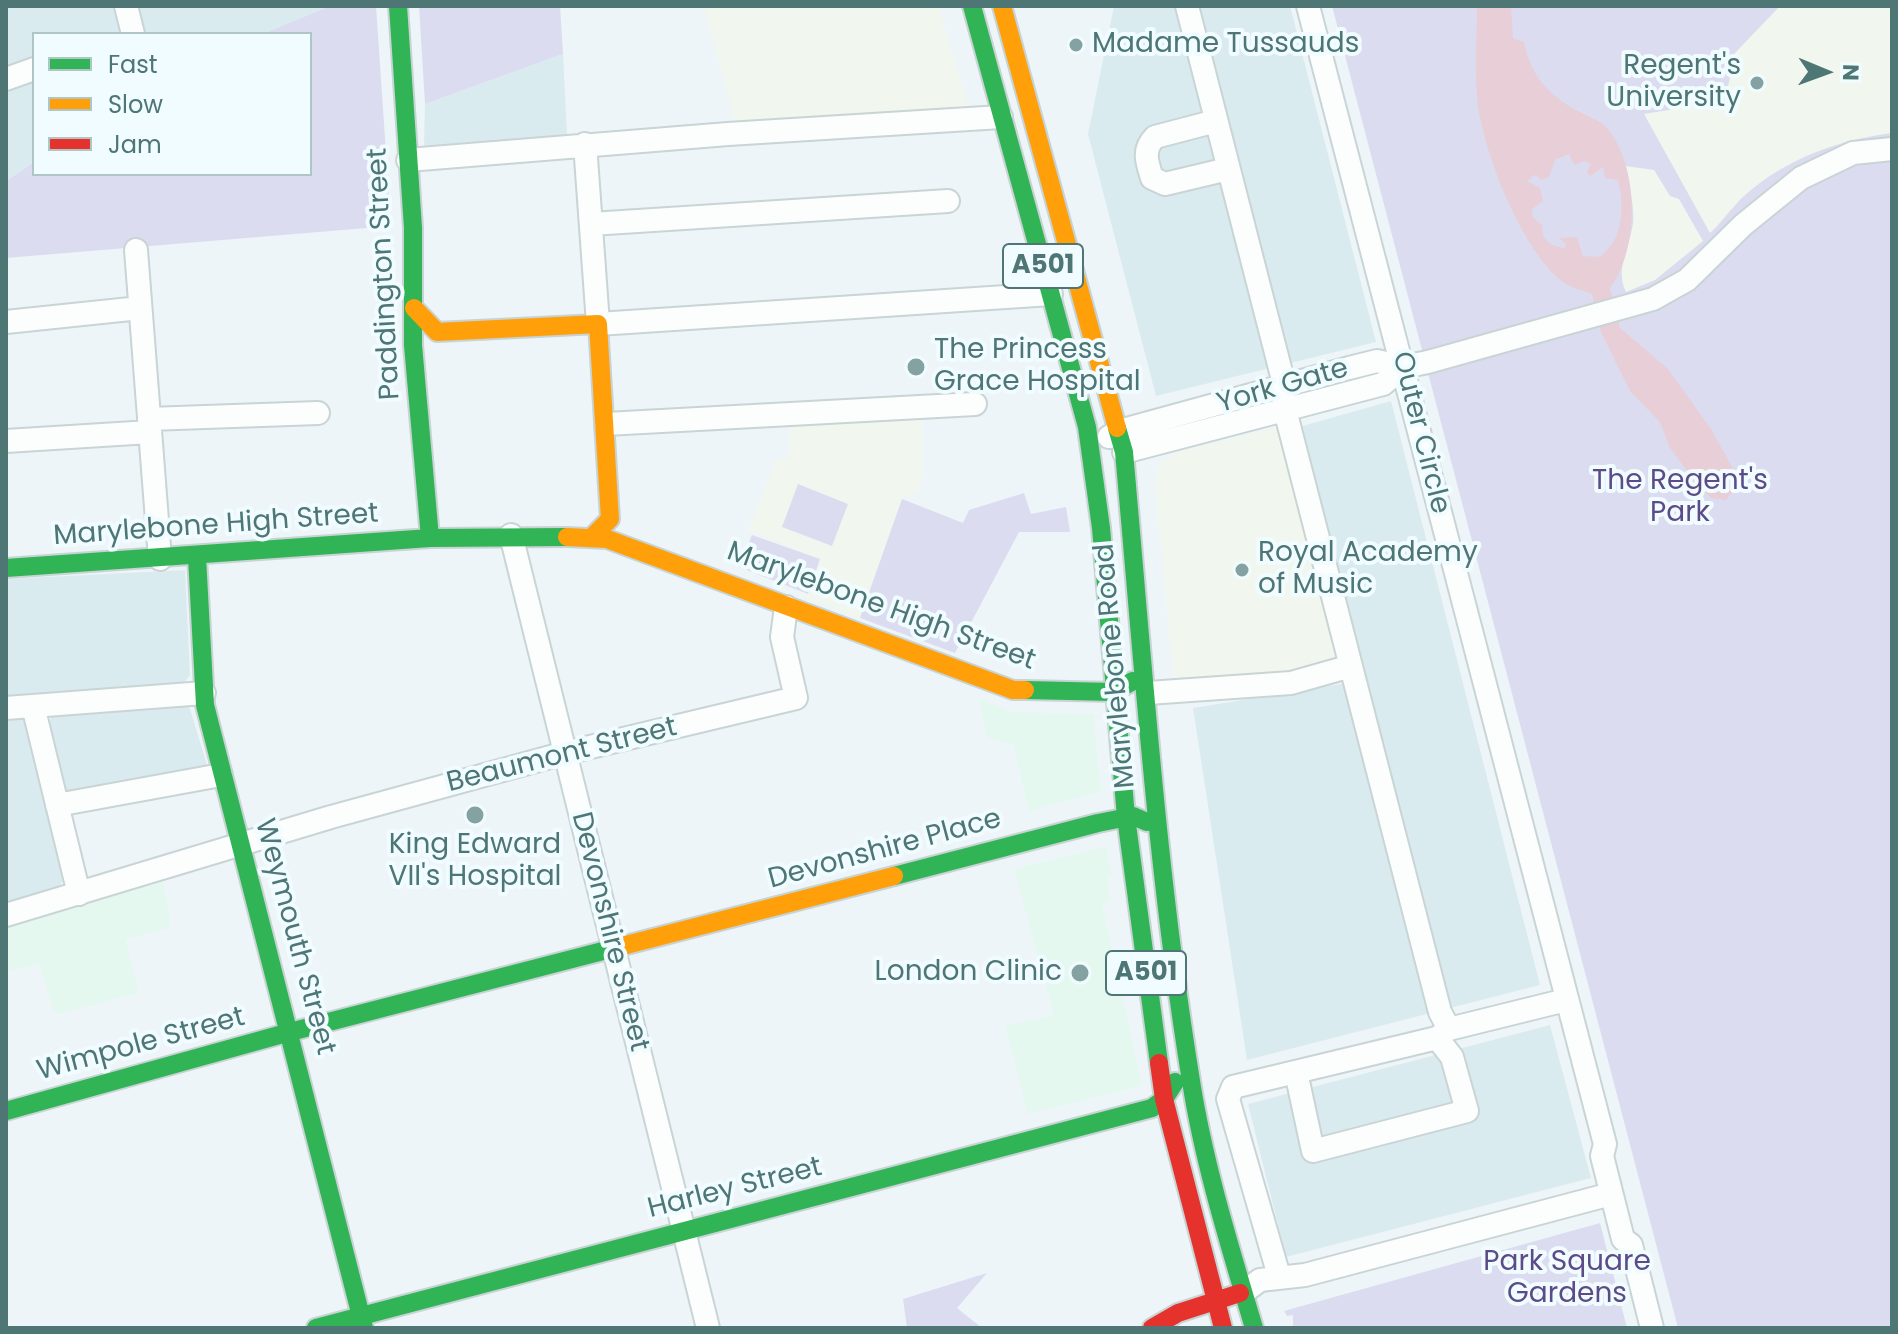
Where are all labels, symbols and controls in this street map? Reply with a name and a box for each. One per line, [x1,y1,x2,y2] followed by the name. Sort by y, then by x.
[1092,28,1359,62] place label: Madame Tussauds
[32,32,312,176] legend
[1786,32,1866,112] north arrow
[1067,36,1085,54] marker: Madame Tussauds
[108,48,158,81] text: Fast
[1606,50,1741,116] place label: Regent's University
[1835,64,1866,81] text: N
[1748,74,1766,92] marker: Regent's University
[108,88,163,121] text: Slow
[108,128,162,161] text: Jam
[362,147,408,401] street label: Paddington Street
[1003,244,1083,288] road number: A501
[934,334,1141,400] place label: The Princess Grace Hospital
[1384,349,1456,517] street label: Outer Circle
[1214,352,1352,422] street label: York Gate
[905,356,927,378] marker: The Princess Grace Hospital
[1592,465,1768,531] park label: The Regent's Park
[52,498,380,554] street label: Marylebone High Street
[722,536,1040,678] street label: Marylebone High Street
[1258,537,1478,603] place label: Royal Academy of Music
[1089,542,1143,790] street label: Marylebone Road
[1233,561,1251,579] marker: Royal Academy of Music
[444,711,680,801] street label: Beaumont Street
[765,803,1005,897] street label: Devonshire Place
[464,804,486,826] marker: King Edward VII's Hospital
[563,809,655,1055] street label: Devonshire Street
[246,815,342,1059] street label: Weymouth Street
[389,829,561,895] place label: King Edward VII's Hospital
[1106,951,1186,995] road number: A501
[875,956,1062,990] place label: London Clinic
[1069,962,1091,984] marker: London Clinic
[33,1001,249,1089] street label: Wimpole Street
[644,1151,826,1227] street label: Harley Street
[1483,1246,1651,1312] park label: Park Square Gardens

